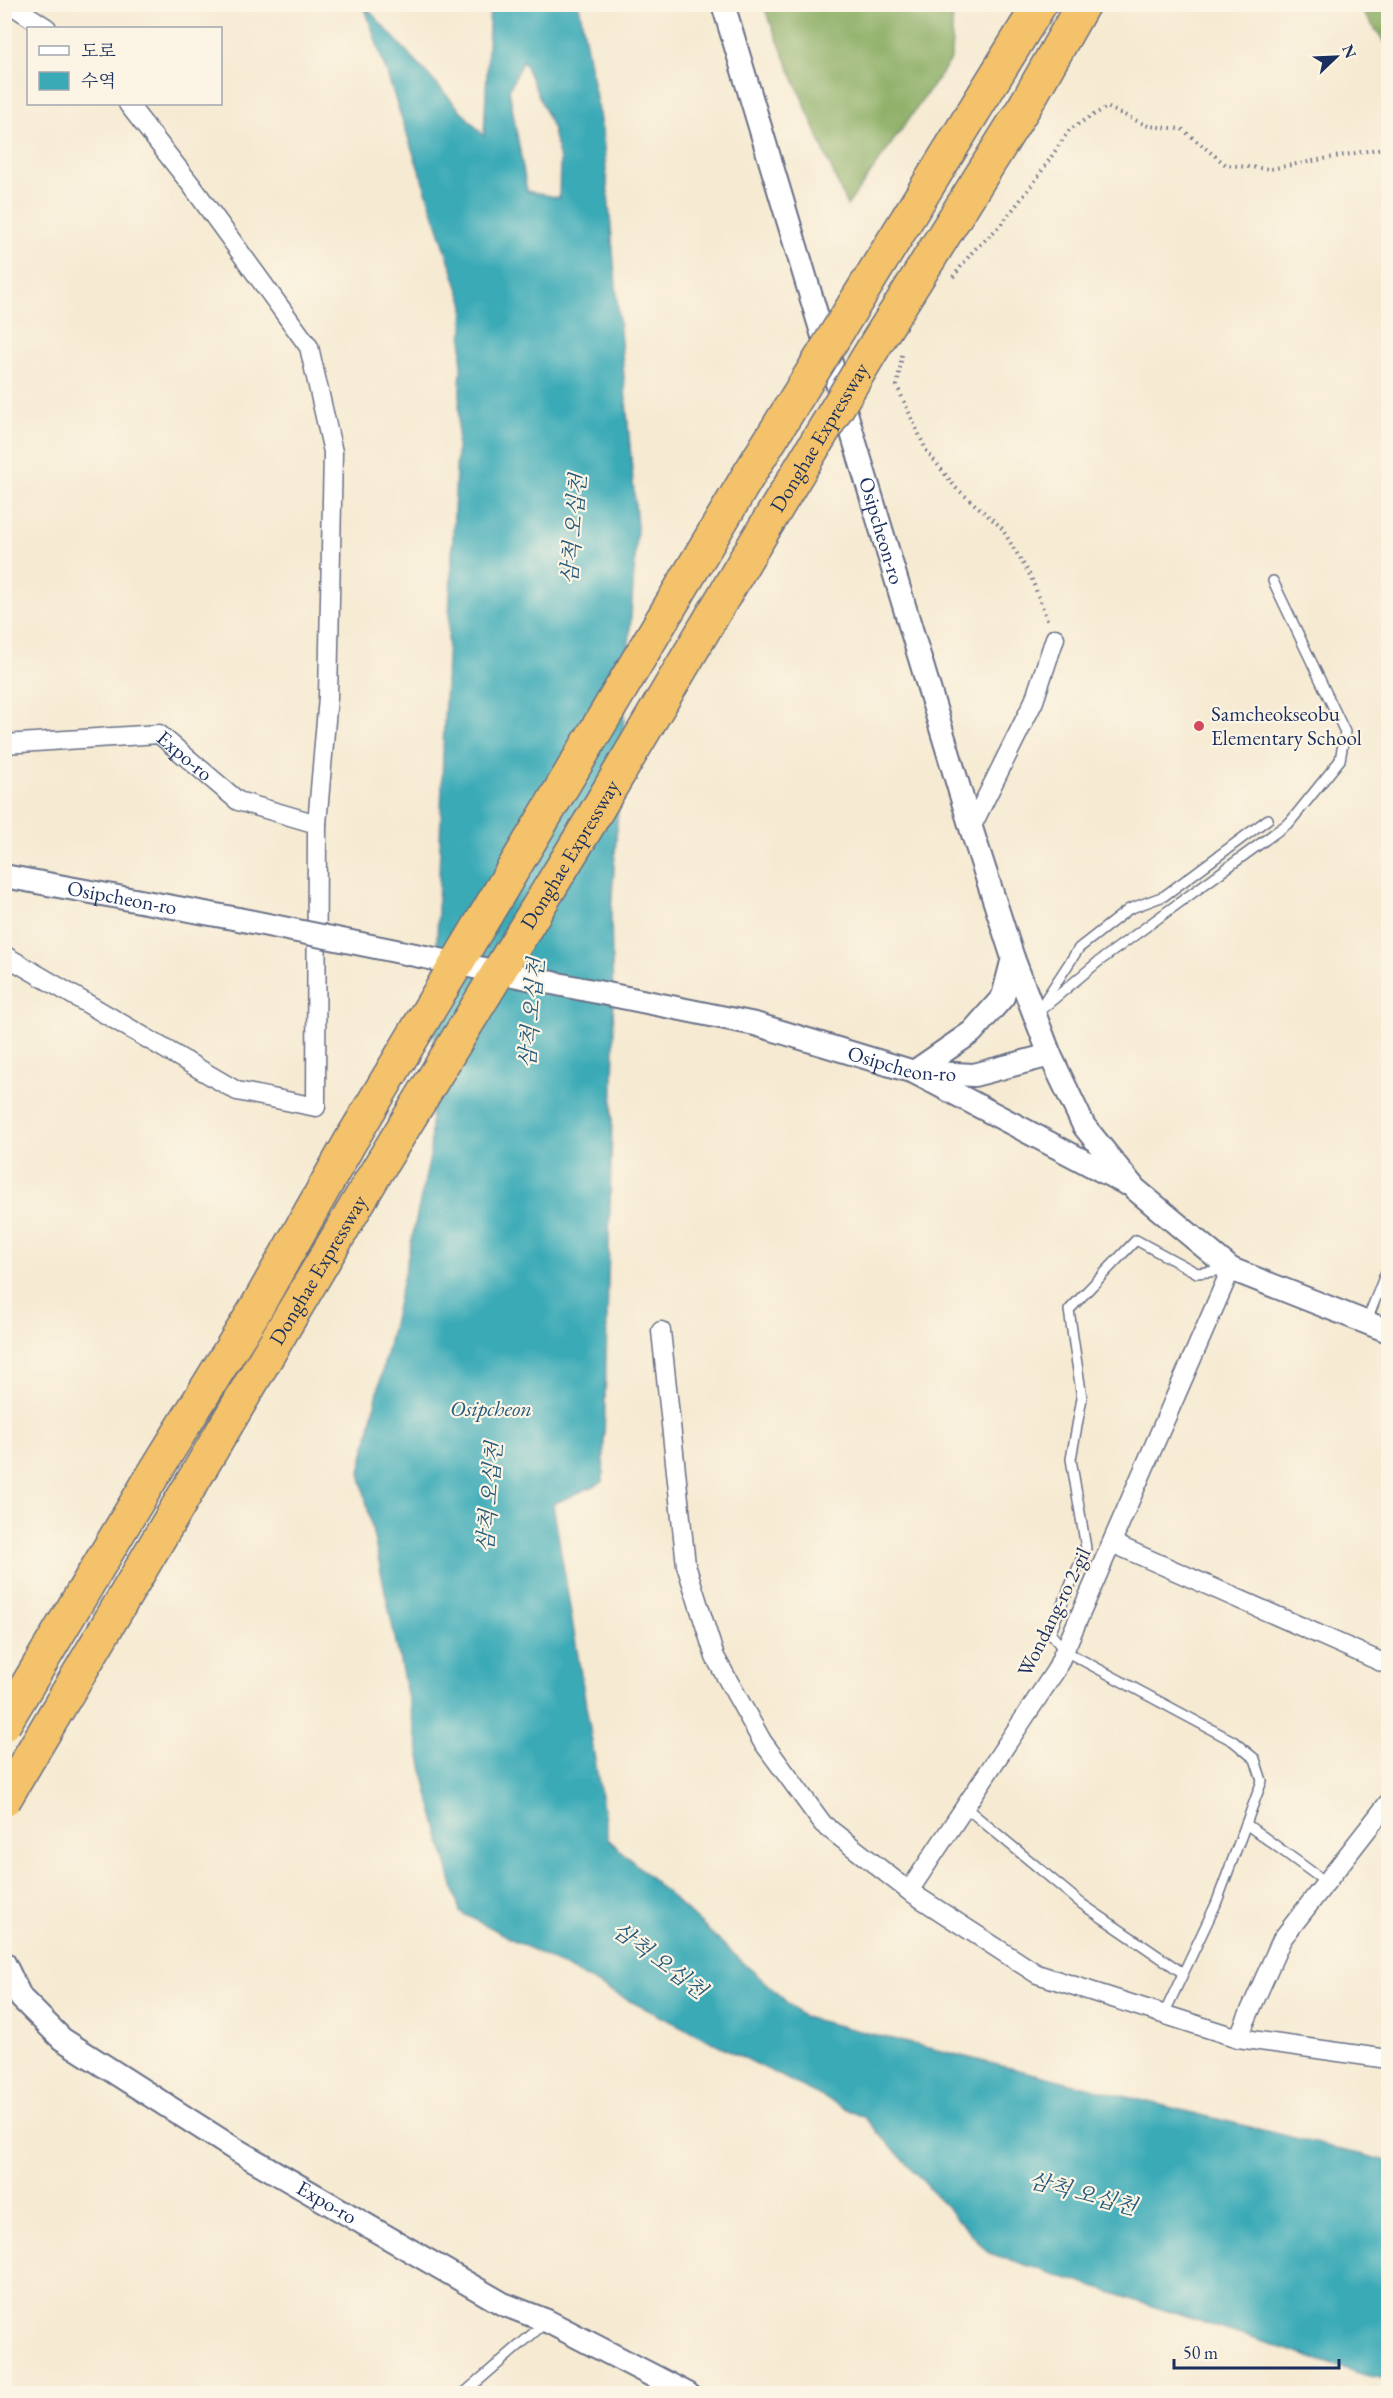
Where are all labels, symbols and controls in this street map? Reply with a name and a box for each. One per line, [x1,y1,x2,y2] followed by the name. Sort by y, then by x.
[27,27,222,105] legend
[1306,27,1366,87] north arrow
[81,39,116,62] text: 도로
[1337,41,1362,61] text: N
[81,69,116,92] text: 수역
[763,357,875,517] street label: Donghae Expressway
[554,471,593,585] water label: 삼척 오십천
[853,474,911,588] street label: Osipcheon-ro
[1211,700,1362,751] place label: Samcheokseobu Elementary School
[1192,719,1206,733] marker: Samcheokseobu Elementary School
[151,724,219,787] street label: Expo-ro
[514,774,626,934] street label: Donghae Expressway
[65,874,179,921] street label: Osipcheon-ro
[512,955,551,1069] water label: 삼척 오십천
[845,1039,957,1087] street label: Osipcheon-ro
[263,1189,373,1350] street label: Donghae Expressway
[450,1394,532,1423] water label: Osipcheon
[470,1439,509,1553] water label: 삼척 오십천
[1011,1543,1096,1681] street label: Wondang-ro 2-gil
[607,1916,714,2006] water label: 삼척 오십천
[1026,2165,1142,2222] water label: 삼척 오십천
[292,2174,362,2230] street label: Expo-ro
[1174,2332,1339,2370] scale bar
[1183,2341,1218,2364] text: 50 m

